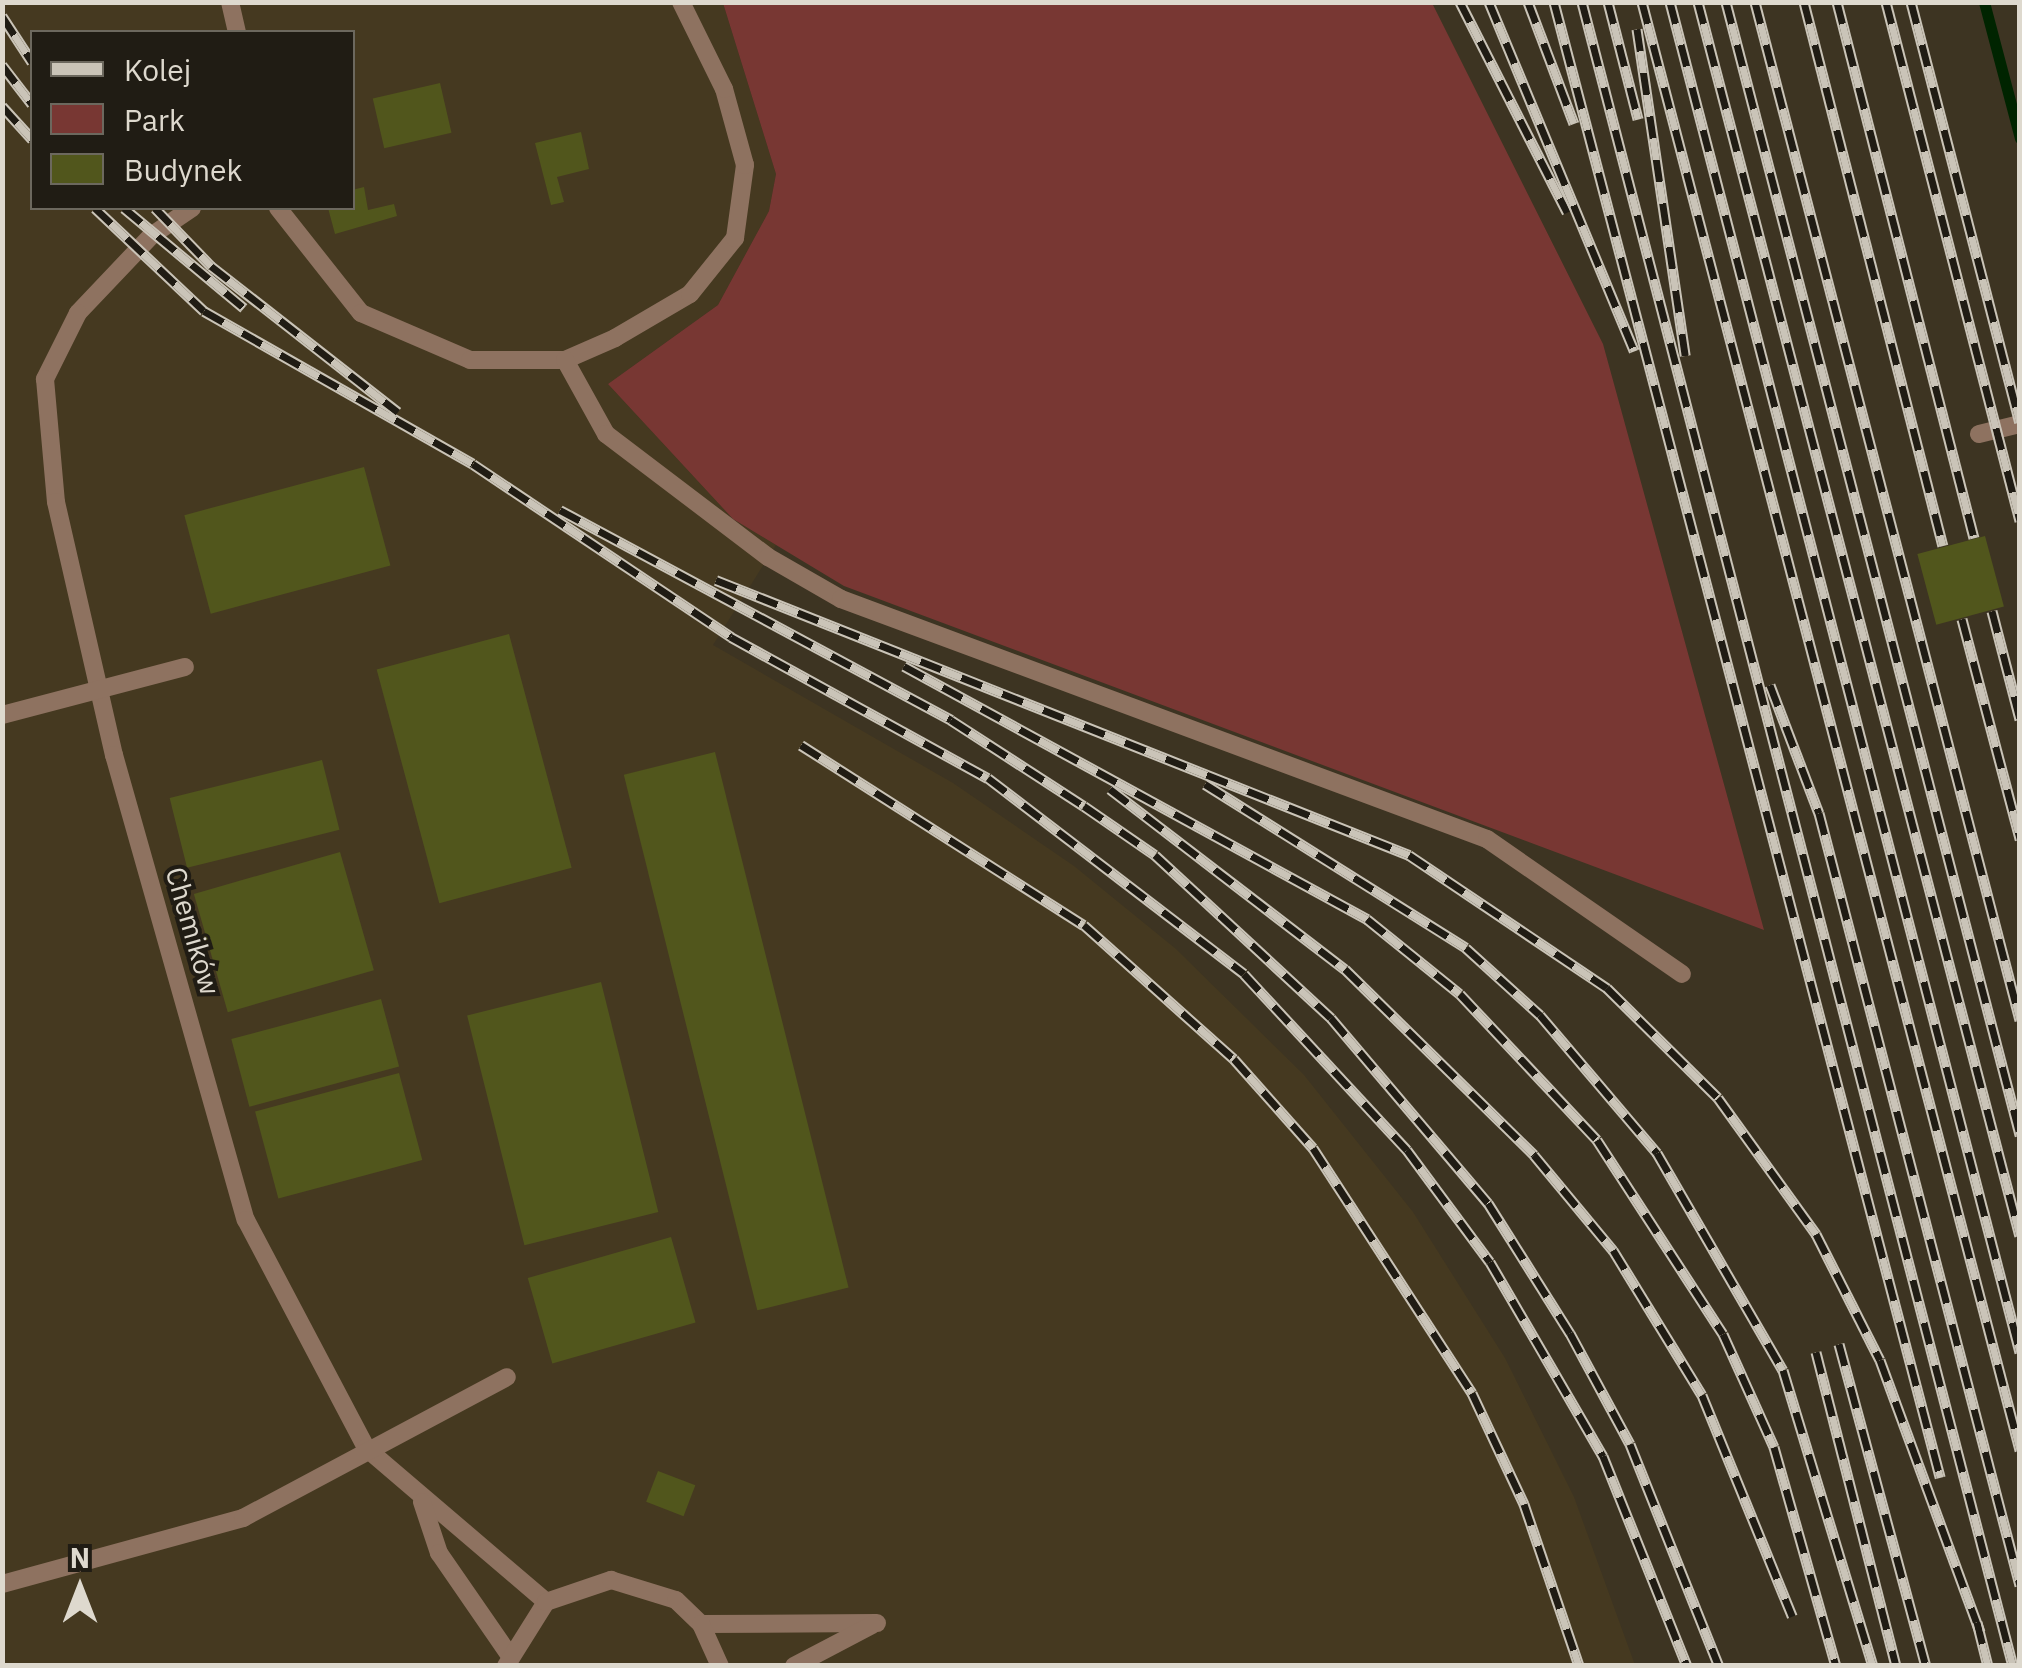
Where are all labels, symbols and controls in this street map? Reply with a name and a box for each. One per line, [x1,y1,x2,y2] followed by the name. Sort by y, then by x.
[30,30,355,210] legend
[124,50,191,89] text: Kolej
[124,100,185,139] text: Park
[124,150,242,189] text: Budynek
[159,863,227,999] street label: Chemików
[30,1538,130,1638] north arrow
[70,1539,90,1576] text: N

